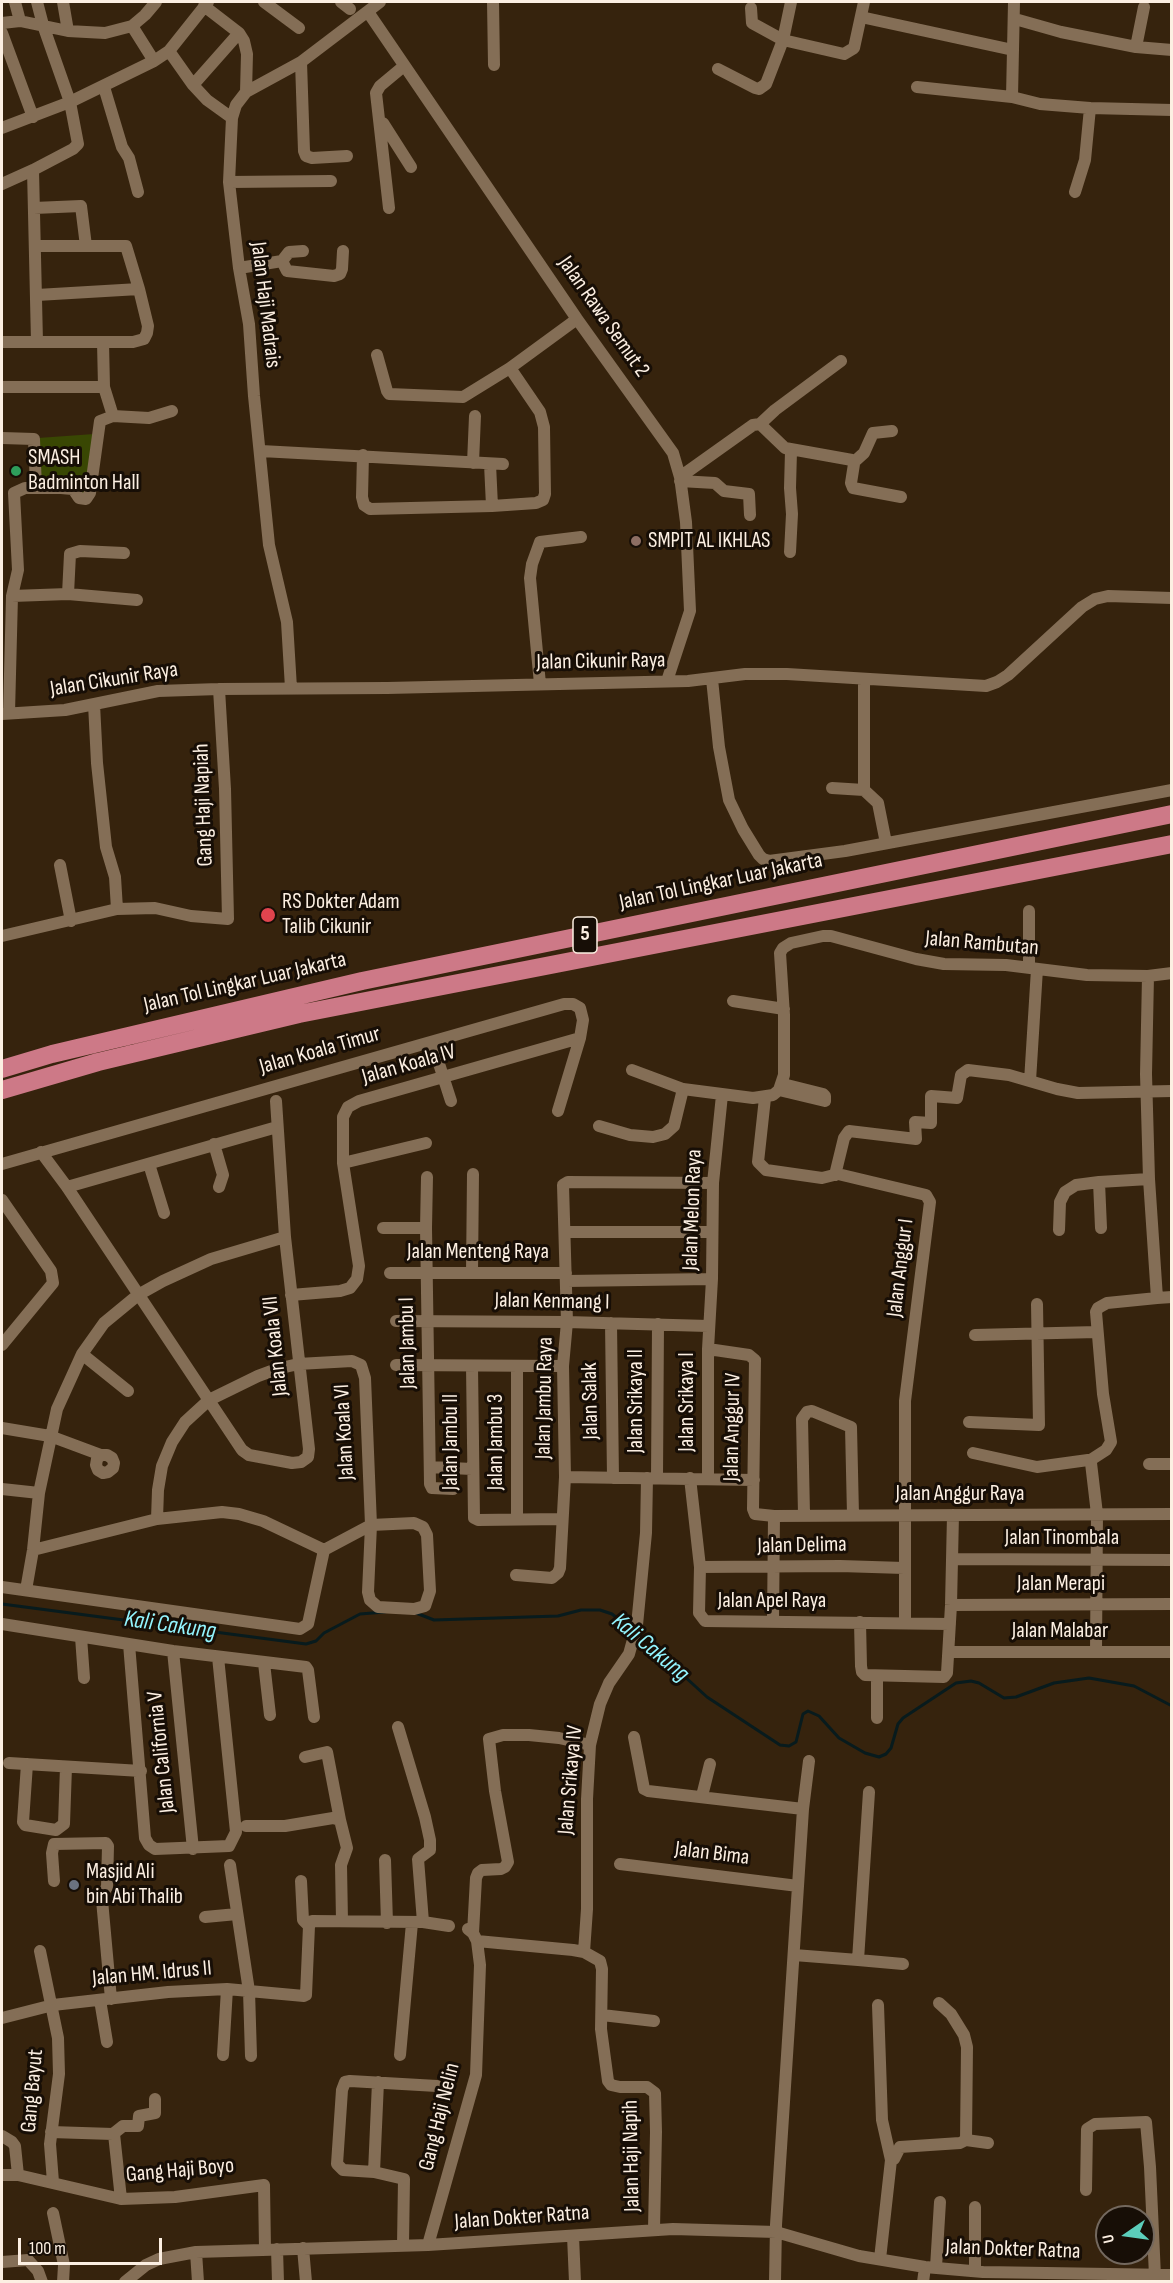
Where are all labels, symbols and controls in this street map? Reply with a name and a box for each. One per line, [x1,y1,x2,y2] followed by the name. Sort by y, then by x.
[244,240,286,370] street label: Jalan Haji Madrais
[552,251,654,383] street label: Jalan Rawa Semut 2
[28,445,140,496] place label: SMASH Badminton Hall
[9,464,23,478] marker: SMASH Badminton Hall
[648,528,770,554] place label: SMPIT AL IKHLAS
[629,534,643,548] marker: SMPIT AL IKHLAS
[536,648,666,676] street label: Jalan Cikunir Raya
[48,657,180,703] street label: Jalan Cikunir Raya
[189,743,219,867] street label: Gang Haji Napiah
[617,848,825,916] street label: Jalan Tol Lingkar Luar Jakarta
[282,889,400,940] place label: RS Dokter Adam Talib Cikunir
[259,906,277,924] marker: RS Dokter Adam Talib Cikunir
[573,917,597,953] road number: 5
[924,926,1040,962] street label: Jalan Rambutan
[141,947,349,1019] street label: Jalan Tol Lingkar Luar Jakarta
[257,1021,383,1081] street label: Jalan Koala Timur
[359,1039,459,1091] street label: Jalan Koala IV
[678,1149,708,1271] street label: Jalan Melon Raya
[882,1217,920,1319] street label: Jalan Anggur I
[407,1239,549,1265] street label: Jalan Menteng Raya
[494,1288,610,1316] street label: Jalan Kenmang I
[258,1295,294,1397] street label: Jalan Koala VII
[394,1297,422,1389] street label: Jalan Jambu I
[531,1337,559,1459] street label: Jalan Jambu Raya
[623,1349,649,1453] street label: Jalan Srikaya II
[674,1352,700,1452] street label: Jalan Srikaya I
[577,1362,605,1440] street label: Jalan Salak
[719,1372,747,1482] street label: Jalan Anggur IV
[329,1383,361,1481] street label: Jalan Koala VI
[438,1394,464,1490] street label: Jalan Jambu II
[483,1394,509,1490] street label: Jalan Jambu 3
[895,1481,1025,1507] street label: Jalan Anggur Raya
[1005,1525,1119,1551] street label: Jalan Tinombala
[757,1532,847,1560] street label: Jalan Delima
[1017,1571,1105,1597] street label: Jalan Merapi
[718,1588,826,1614] street label: Jalan Apel Raya
[122,1605,218,1647] water label: Kali Cakung
[605,1607,695,1689] water label: Kali Cakung
[1012,1618,1108,1644] street label: Jalan Malabar
[142,1690,182,1814] street label: Jalan California V
[553,1724,589,1836] street label: Jalan Srikaya IV
[673,1836,751,1872] street label: Jalan Bima
[86,1859,183,1910] place label: Masjid Ali bin Abi Thalib
[67,1878,81,1892] marker: Masjid Ali bin Abi Thalib
[91,1956,213,1992] street label: Jalan HM. Idrus II
[16,2048,50,2134] street label: Gang Bayut
[414,2060,466,2174] street label: Gang Haji Nelin
[618,2100,646,2212] street label: Jalan Haji Napih
[125,2153,235,2189] street label: Gang Haji Boyo
[454,2200,590,2236] street label: Jalan Dokter Ratna
[1095,2205,1155,2265] north arrow
[21,2226,165,2264] scale bar
[1099,2233,1119,2245] text: U
[945,2234,1081,2266] street label: Jalan Dokter Ratna
[29,2238,66,2259] text: 100 m

